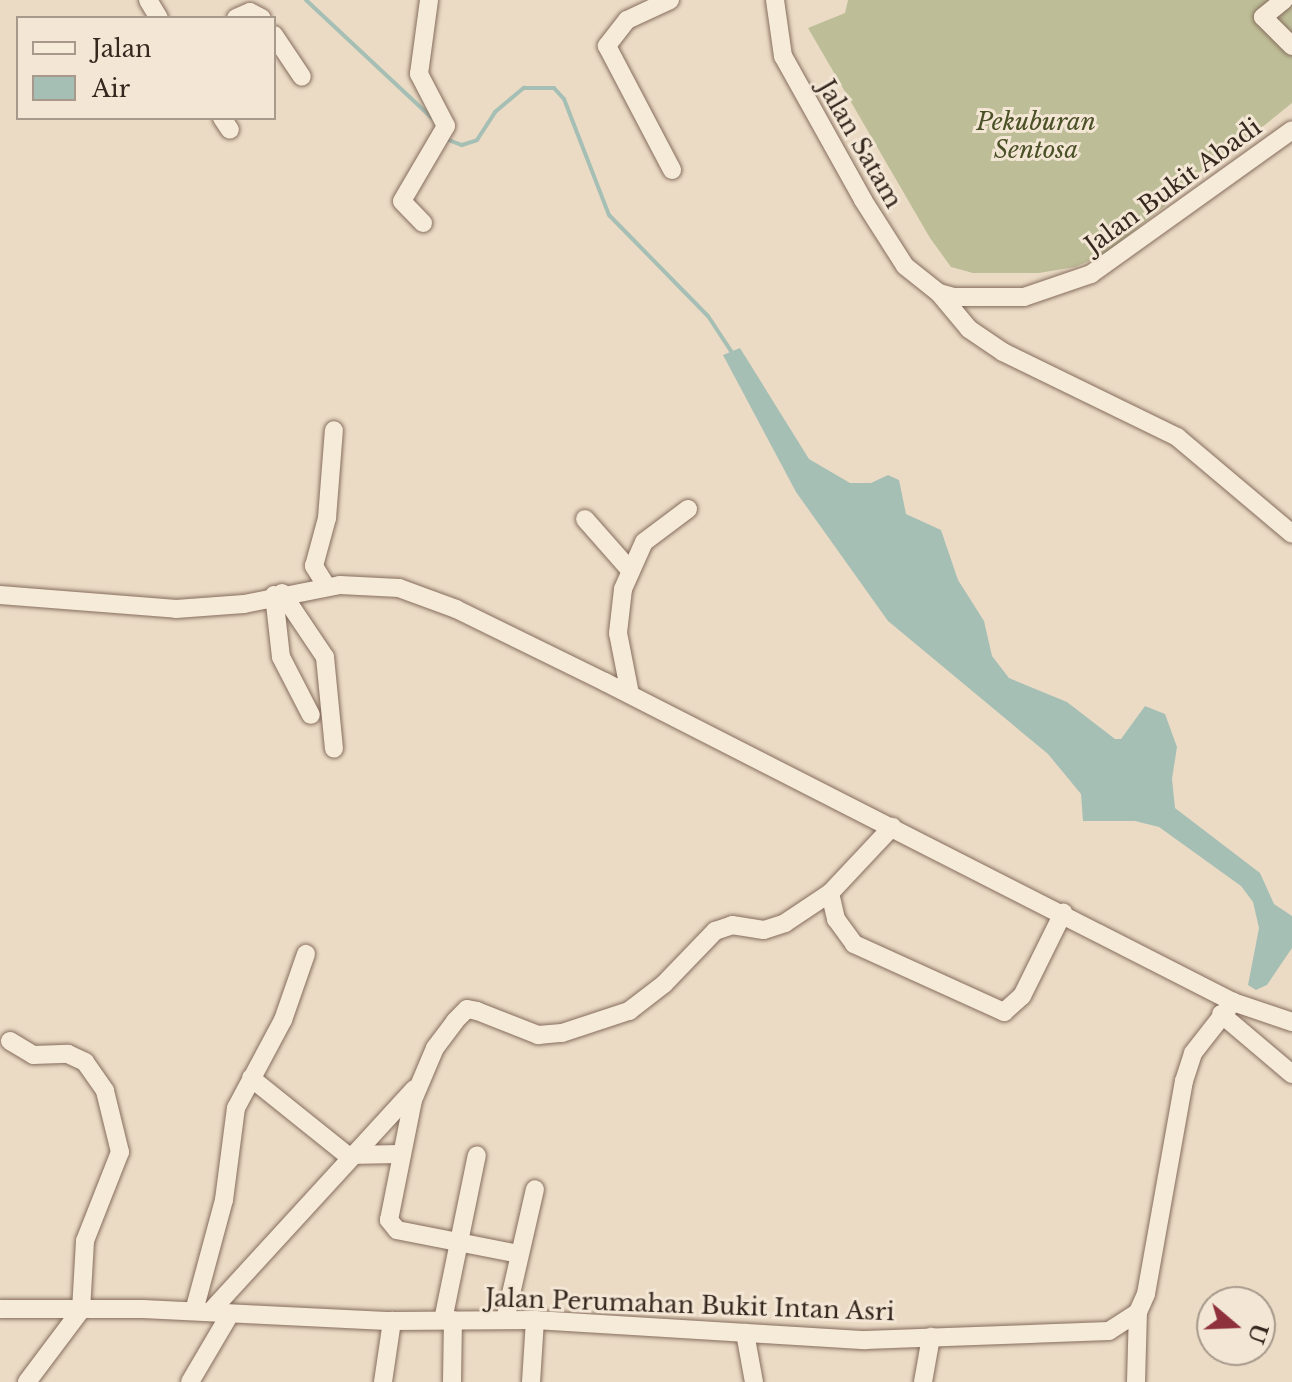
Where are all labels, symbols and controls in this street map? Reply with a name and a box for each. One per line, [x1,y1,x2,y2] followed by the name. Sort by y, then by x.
[16,16,276,120] legend
[92,34,152,63] text: Jalan
[92,74,130,103] text: Air
[812,75,908,213] street label: Jalan Satam
[976,108,1096,164] park label: Pekuburan Sentosa
[1079,112,1267,260] street label: Jalan Bukit Abadi
[484,1283,896,1327] street label: Jalan Perumahan Bukit Intan Asri
[1196,1286,1276,1366] north arrow
[1241,1320,1273,1347] text: U

